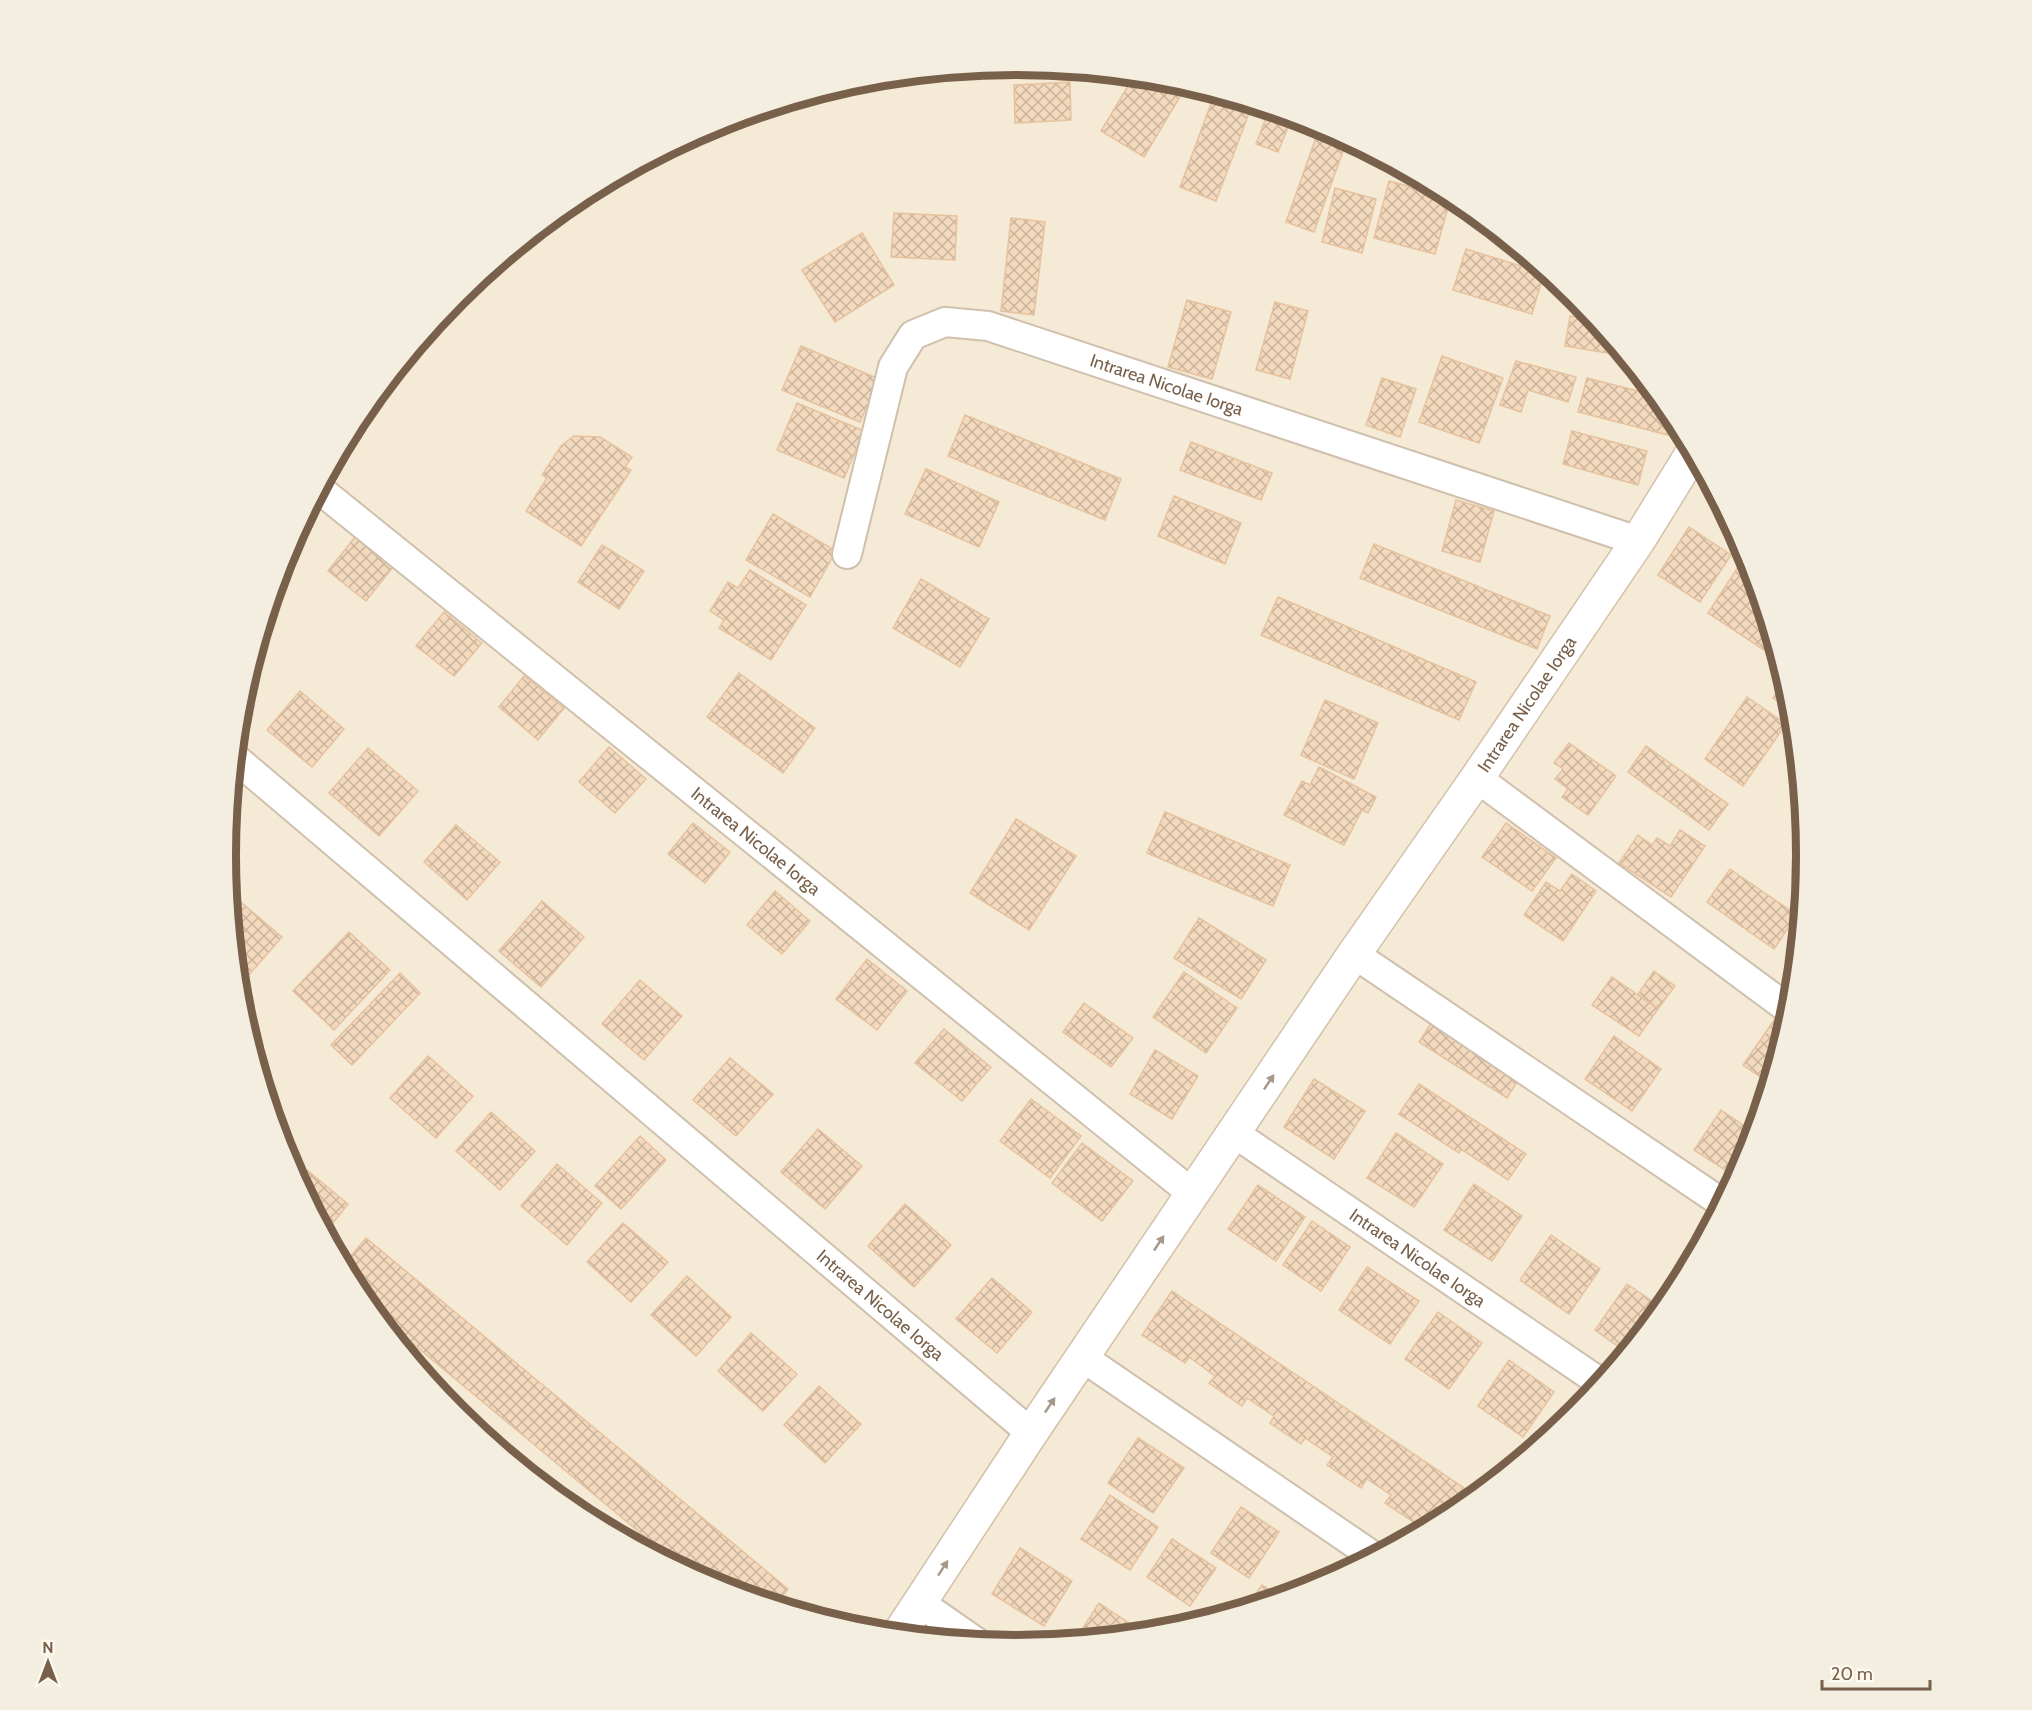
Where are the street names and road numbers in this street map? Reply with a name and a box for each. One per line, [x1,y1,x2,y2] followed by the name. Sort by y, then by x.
[1087,349,1246,421] street label: Intrarea Nicolae Iorga
[1473,632,1581,777] street label: Intrarea Nicolae Iorga
[686,782,825,900] street label: Intrarea Nicolae Iorga
[1345,1204,1490,1312] street label: Intrarea Nicolae Iorga
[812,1245,949,1366] street label: Intrarea Nicolae Iorga

